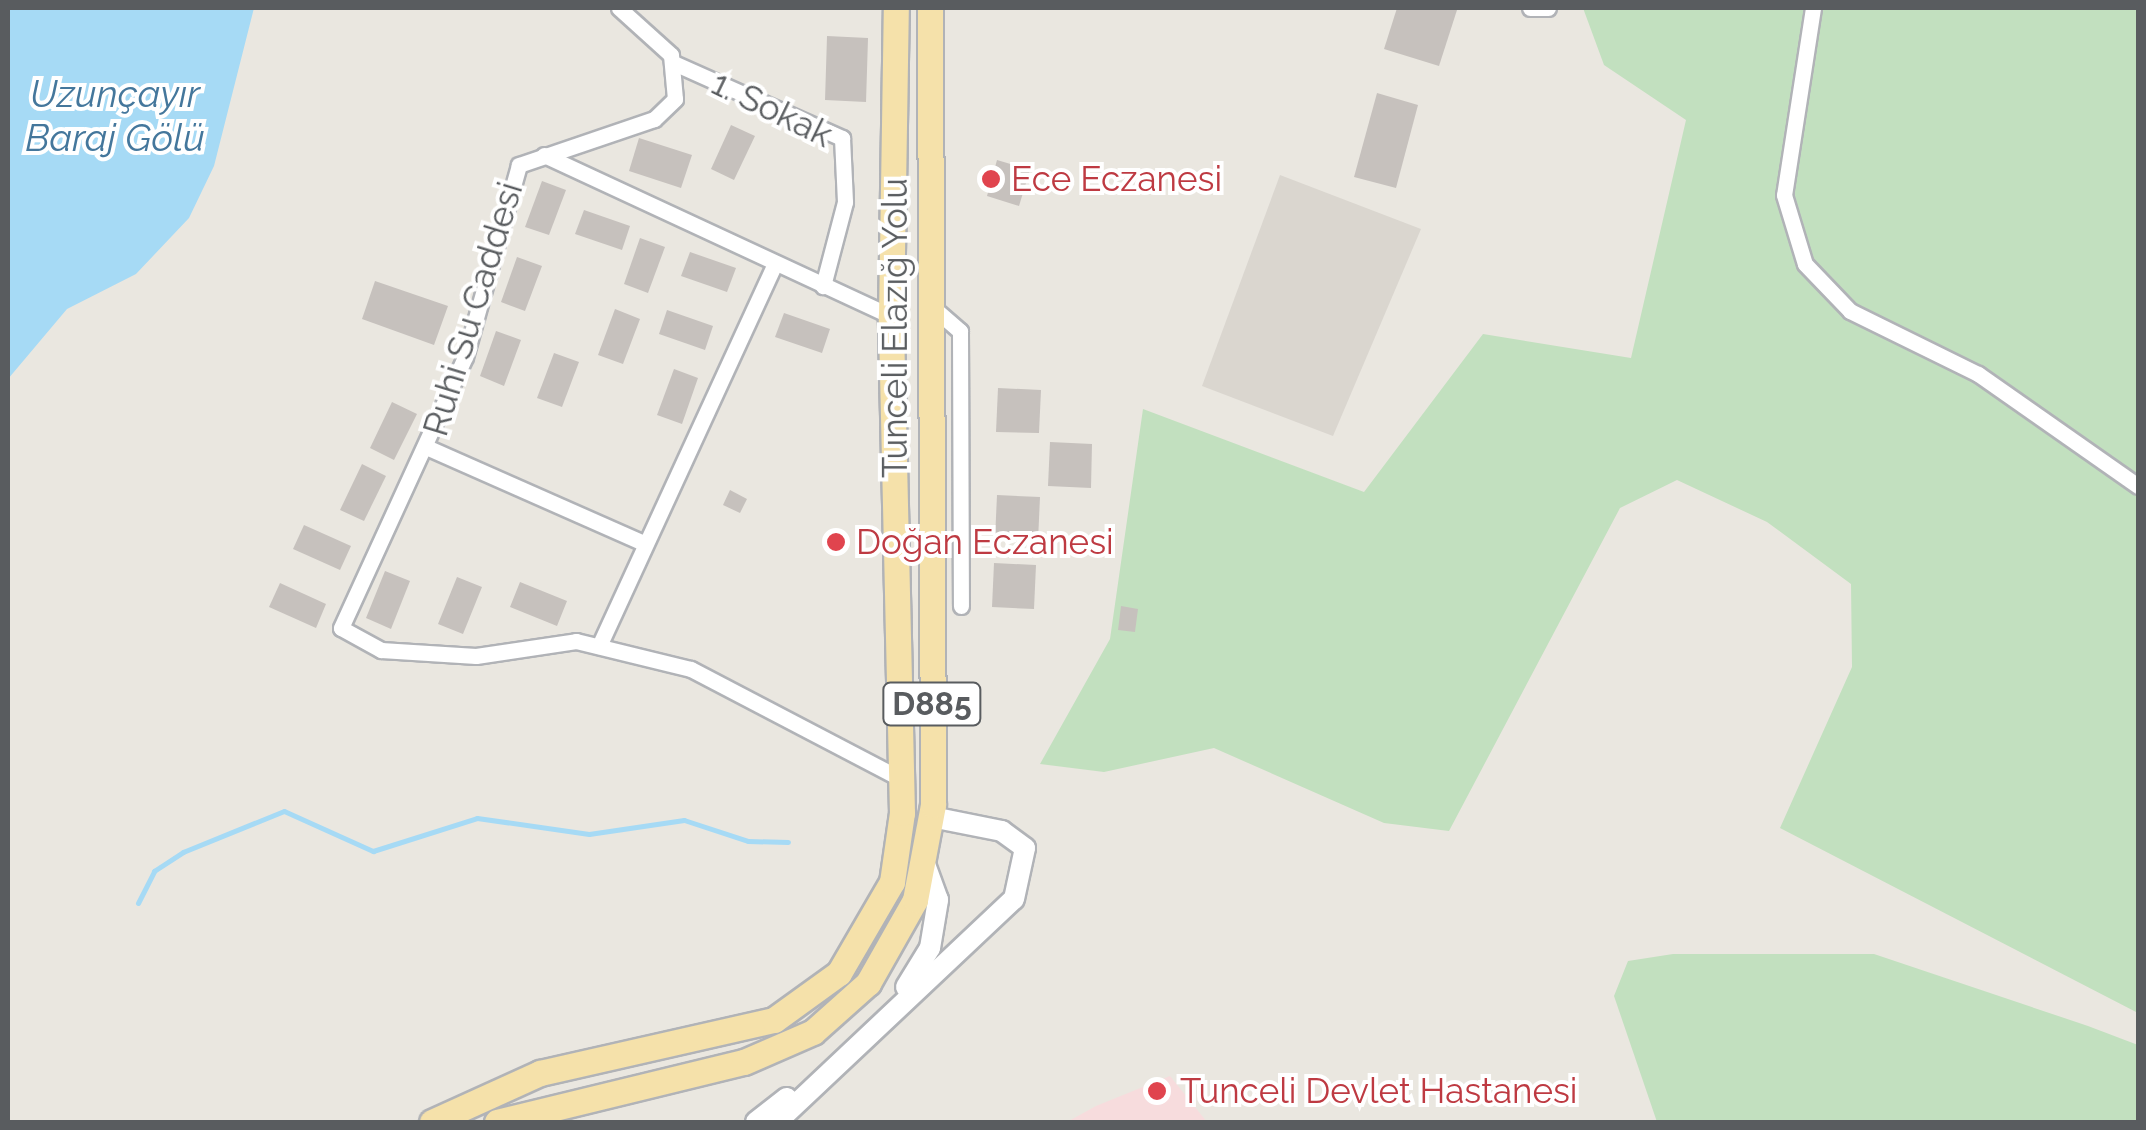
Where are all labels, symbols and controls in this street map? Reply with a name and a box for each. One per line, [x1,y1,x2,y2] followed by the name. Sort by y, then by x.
[705,62,839,156] street label: 1. Sokak
[25,71,205,160] water label: Uzunçayır Baraj Gölü
[1011,158,1222,200] place label: Ece Eczanesi
[980,168,1002,190] marker: Ece Eczanesi
[414,177,532,441] street label: Ruhi Su Caddesi
[874,177,916,479] street label: Tunceli Elazığ Yolu
[856,521,1114,563] place label: Doğan Eczanesi
[825,531,847,553] marker: Doğan Eczanesi
[882,677,982,731] road number: D885
[1180,1070,1577,1112] place label: Tunceli Devlet Hastanesi
[1144,1078,1170,1104] marker: Tunceli Devlet Hastanesi

